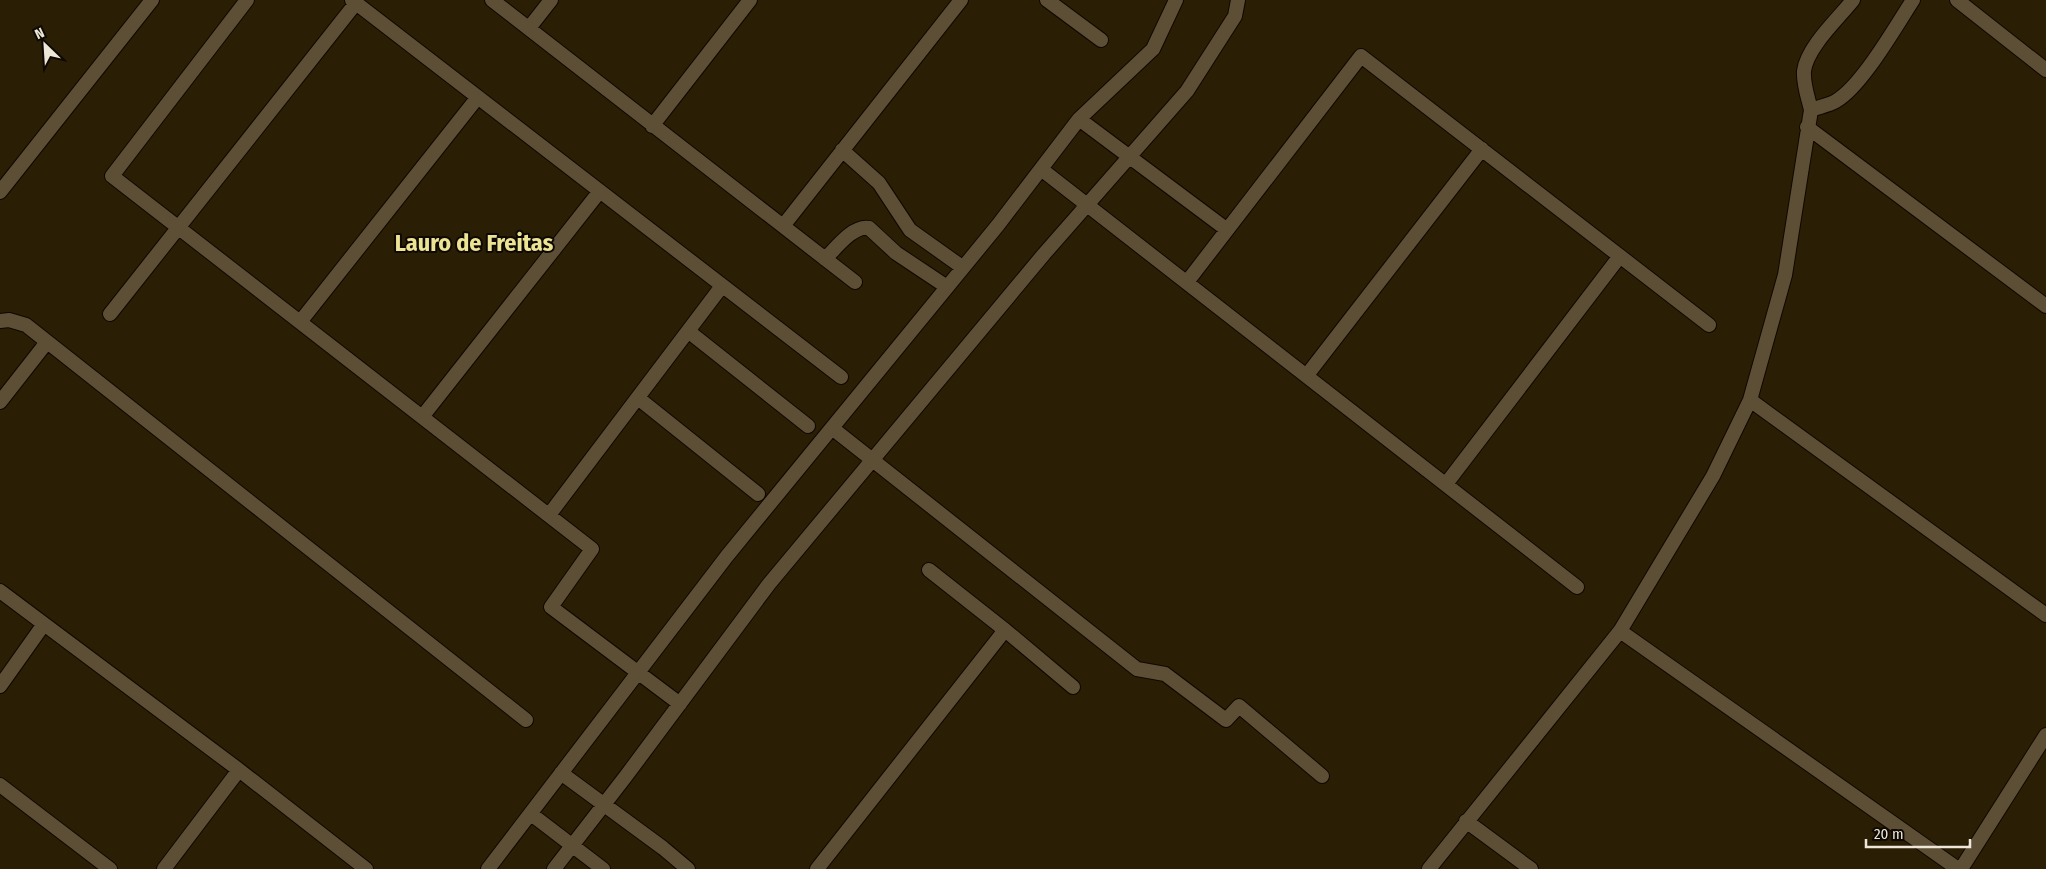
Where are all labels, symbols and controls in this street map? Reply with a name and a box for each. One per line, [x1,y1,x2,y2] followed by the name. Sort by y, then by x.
[20,20,70,70] north arrow
[32,24,47,43] text: N
[395,229,554,257] district label: Lauro de Freitas
[1866,816,1970,848] scale bar
[1874,825,1904,843] text: 20 m

